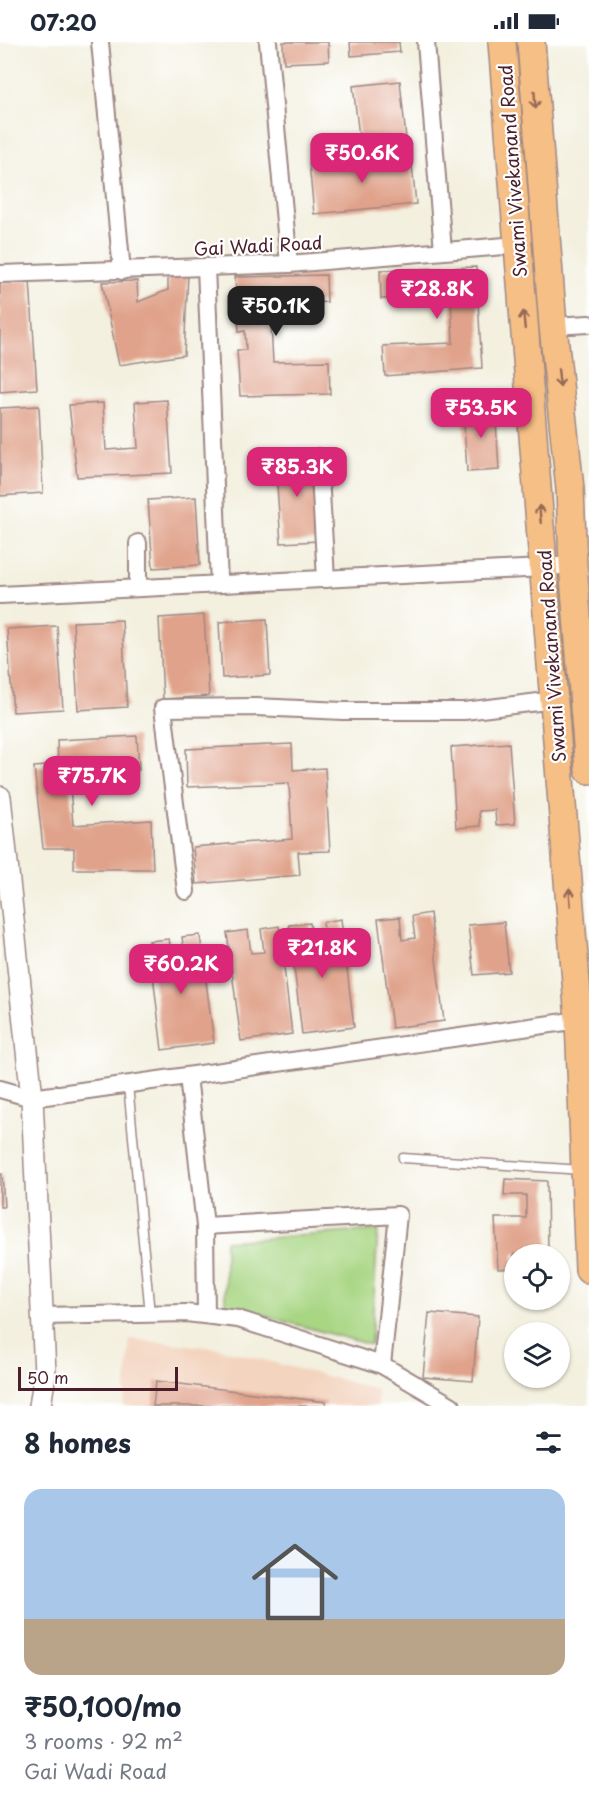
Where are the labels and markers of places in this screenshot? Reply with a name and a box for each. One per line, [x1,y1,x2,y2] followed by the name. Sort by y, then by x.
[313,133,411,184] pin: ₹50.6K
[388,269,486,320] pin: ₹28.8K
[227,286,325,337] pin: ₹50.1K
[432,388,530,439] pin: ₹53.5K
[248,447,346,498] pin: ₹85.3K
[43,756,141,807] pin: ₹75.7K
[273,928,371,979] pin: ₹21.8K
[132,944,230,995] pin: ₹60.2K

